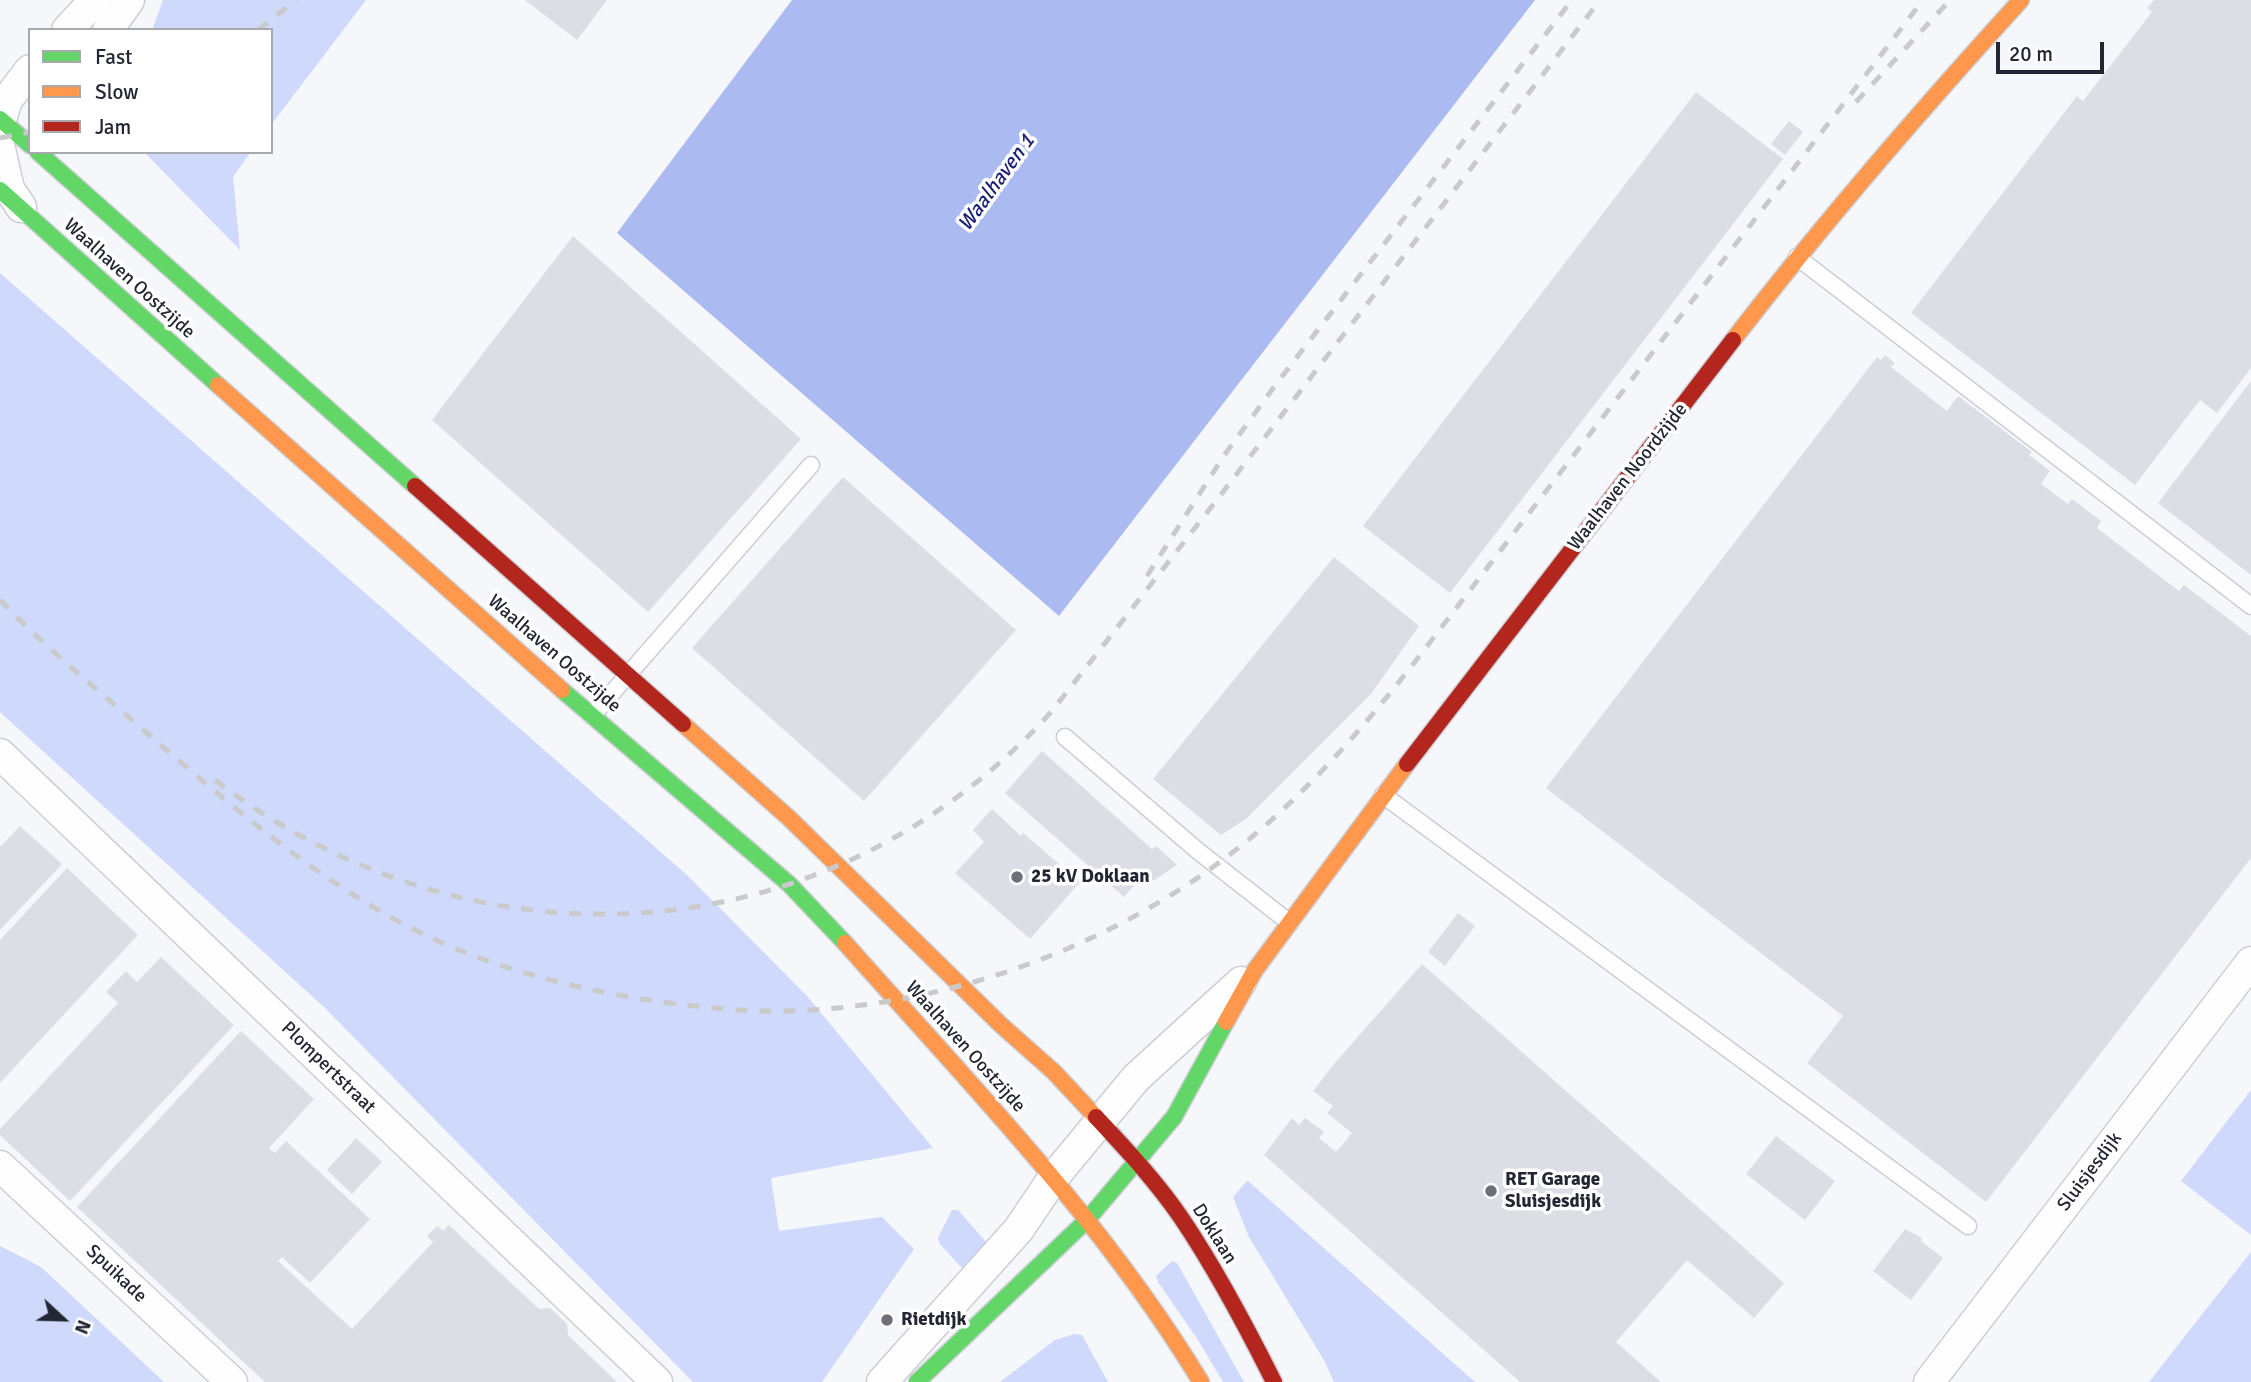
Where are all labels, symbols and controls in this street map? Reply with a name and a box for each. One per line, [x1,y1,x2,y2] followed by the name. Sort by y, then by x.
[28,28,273,154] legend
[1999,28,2108,72] scale bar
[2009,41,2053,67] text: 20 m
[95,44,132,70] text: Fast
[95,79,139,105] text: Slow
[95,114,131,140] text: Jam
[953,130,1041,236] water label: Waalhaven 1
[59,214,199,344] street label: Waalhaven Oostzijde
[1563,399,1693,555] street label: Waalhaven Noordzijde
[483,590,625,718] street label: Waalhaven Oostzijde
[1031,866,1150,888] place label: 25 kV Doklaan
[1009,869,1025,885] marker: 25 kV Doklaan
[900,977,1030,1117] street label: Waalhaven Oostzijde
[276,1017,380,1119] street label: Plompertstraat
[2053,1128,2127,1216] street label: Sluisjesdijk
[1505,1169,1601,1213] place label: RET Garage Sluisjesdijk
[1483,1183,1499,1199] marker: RET Garage Sluisjesdijk
[1187,1200,1241,1268] street label: Doklaan
[81,1240,151,1308] street label: Spuikade
[28,1284,98,1354] north arrow
[901,1309,966,1331] place label: Rietdijk
[879,1312,895,1328] marker: Rietdijk
[69,1316,96,1337] text: N

